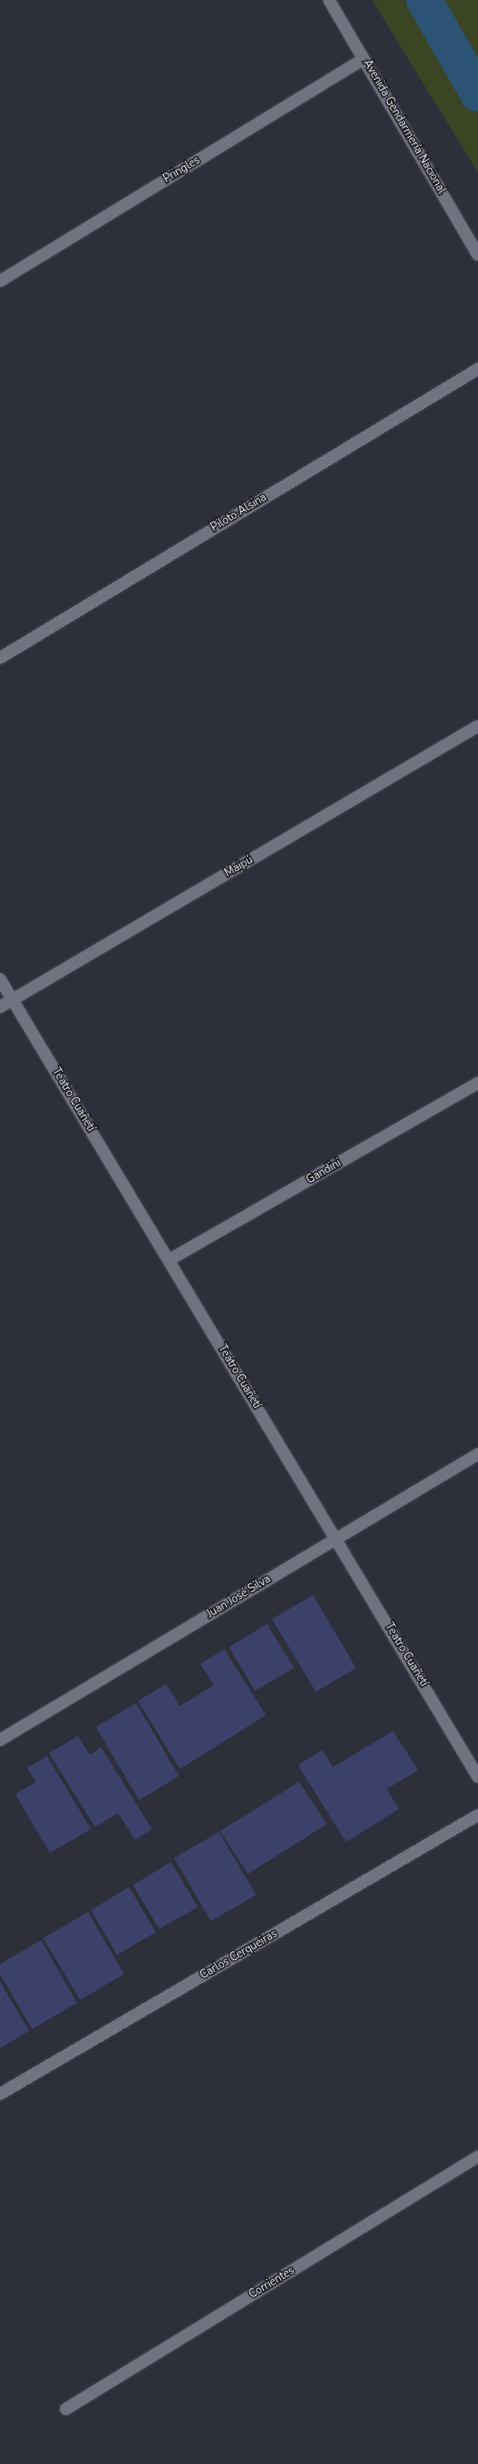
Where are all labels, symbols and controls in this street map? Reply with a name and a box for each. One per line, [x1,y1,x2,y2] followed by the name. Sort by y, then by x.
[360,58,448,196] street label: Avenida Gendarmería Nacional
[161,154,203,186] street label: Pringles
[209,491,269,535] street label: Piloto Alsina
[223,854,255,880] street label: Maipú
[49,1066,97,1134] street label: Teatro Cuañetí
[304,1157,344,1187] street label: Gandini
[215,1343,263,1411] street label: Teatro Cuañetí
[205,1573,273,1621] street label: Juan José Silva
[382,1621,430,1689] street label: Teatro Cuañetí
[198,1927,280,1983] street label: Carlos Cerqueiras
[247,2264,297,2302] street label: Corrientes

